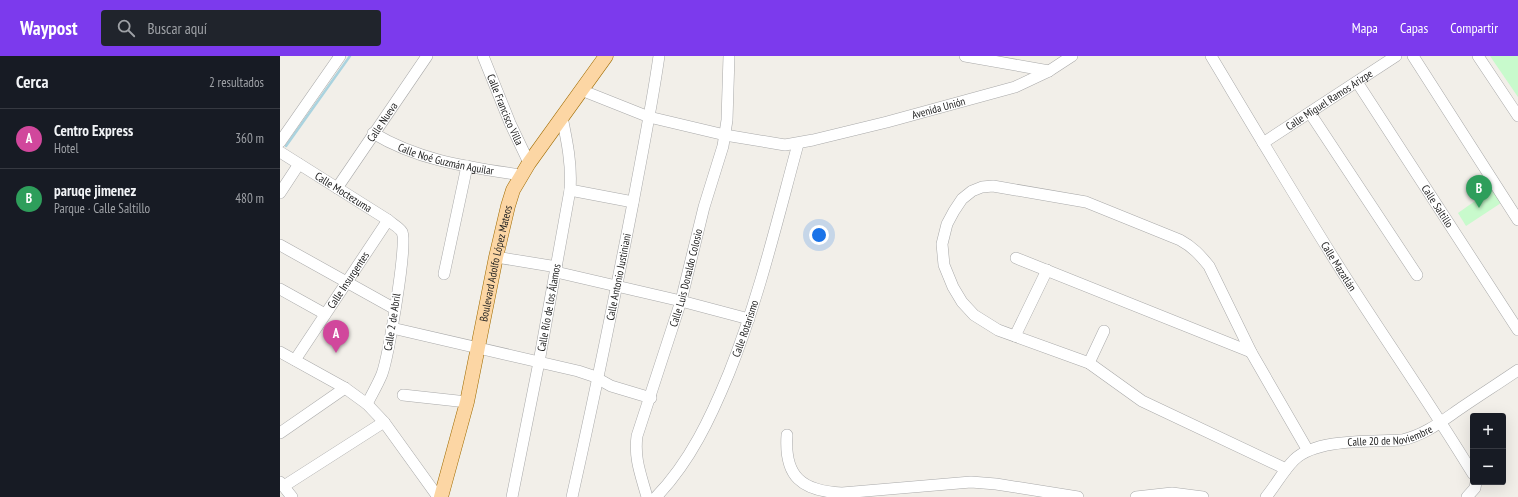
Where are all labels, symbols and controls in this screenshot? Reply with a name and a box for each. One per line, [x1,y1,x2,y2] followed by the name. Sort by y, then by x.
[101,10,381,46] search box
[20,16,77,40] text: Waypost
[115,17,137,39] icon: search
[147,19,207,38] text: Buscar aquí
[1352,19,1378,37] text: Mapa
[1400,19,1428,37] text: Capas
[1450,19,1498,37] text: Compartir
[1283,66,1376,133] street label: Calle Miguel Ramos Arizpe
[16,71,49,93] text: Cerca
[484,72,526,147] street label: Calle Francisco Villa
[209,74,264,91] text: 2 resultados
[910,94,967,122] street label: Avenida Unión
[364,99,401,144] street label: Calle Nueva
[54,121,133,140] text: Centro Express
[26,130,32,147] text: A
[235,130,264,147] text: 360 m
[54,140,78,157] text: Hotel
[396,140,495,178] street label: Calle Noé Guzmán Aguilar
[312,169,375,215] street label: Calle Moctezuma
[1466,175,1492,208] pin: B
[54,181,136,200] text: paruqe jimenez
[1419,182,1457,230] street label: Calle Saltillo
[26,190,32,207] text: B
[235,190,264,207] text: 480 m
[54,200,150,217] text: Parque · Calle Saltillo
[476,203,515,323] street label: Boulevard Adolfo López Mateos
[809,225,829,245] your location
[666,227,705,329] street label: Calle Luis Donaldo Colosio
[603,232,634,322] street label: Calle Antonio Justiniani
[1318,239,1360,294] street label: Calle Mazatlán
[324,249,372,311] street label: Calle Insurgentes
[534,262,564,352] street label: Calle Río de los Álamos
[381,292,404,352] street label: Calle 2 de Abril
[729,298,761,359] street label: Calle Rotarismo
[323,320,349,353] pin: A
[1470,413,1506,485] map controls
[1470,413,1506,449] button: +
[1347,422,1435,449] street label: Calle 20 de Noviembre
[1470,449,1506,485] button: −

